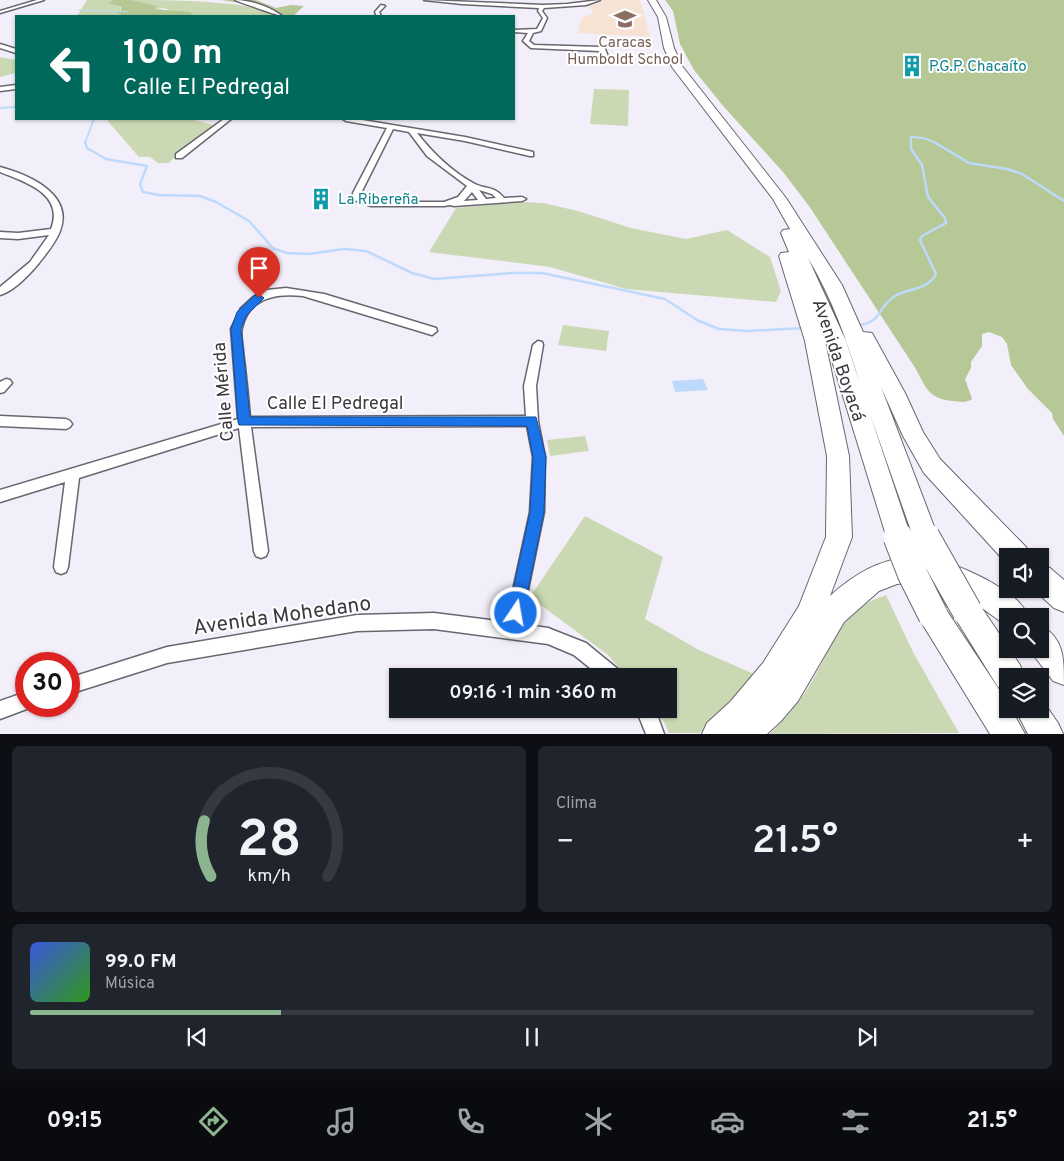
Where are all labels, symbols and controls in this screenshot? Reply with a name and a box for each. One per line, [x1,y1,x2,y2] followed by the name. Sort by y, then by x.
[612,6,638,32] school or university icon: Caracas Humboldt School
[123,32,223,76] text: 100 m
[567,34,683,70] place label: Caracas Humboldt School
[40,35,105,100] icon: left
[899,53,925,79] building icon: P.G.P. Chacaíto
[929,58,1027,77] place label: P.G.P. Chacaíto
[123,75,290,102] text: Calle El Pedregal
[308,186,334,212] building icon: La Ribereña
[338,191,418,210] place label: La Ribereña
[238,247,280,298] pin
[245,254,273,282] icon: arrive
[806,296,869,425] street label: Avenida Boyacá
[209,341,240,443] street label: Calle Mérida
[267,393,403,416] street label: Calle El Pedregal
[999,548,1049,718] map controls
[999,548,1049,598] button: sound
[489,586,541,638] position arrow
[191,591,373,642] street label: Avenida Mohedano
[999,608,1049,658] button: search
[15,652,80,717] speed limit sign: 30
[999,668,1049,718] button: layers
[449,681,617,705] text: 09:16 · 1 min · 360 m
[556,794,597,814] text: Clima
[237,809,301,875] text: 28
[752,818,838,867] text: 21.5°
[556,825,574,861] text: −
[1016,825,1034,861] text: +
[247,865,291,888] text: km/h
[105,950,177,974] text: 99.0 FM
[105,974,155,994] text: Música
[183,1023,211,1051] icon: previous
[518,1023,546,1051] icon: pause
[853,1023,881,1051] icon: next
[196,1104,231,1139] icon: directions
[324,1104,359,1139] icon: music
[453,1104,488,1139] icon: phone
[581,1104,616,1139] icon: climate
[710,1104,745,1139] icon: car
[838,1104,873,1139] icon: filters
[47,1108,102,1135] text: 09:15
[967,1108,1017,1135] text: 21.5°

